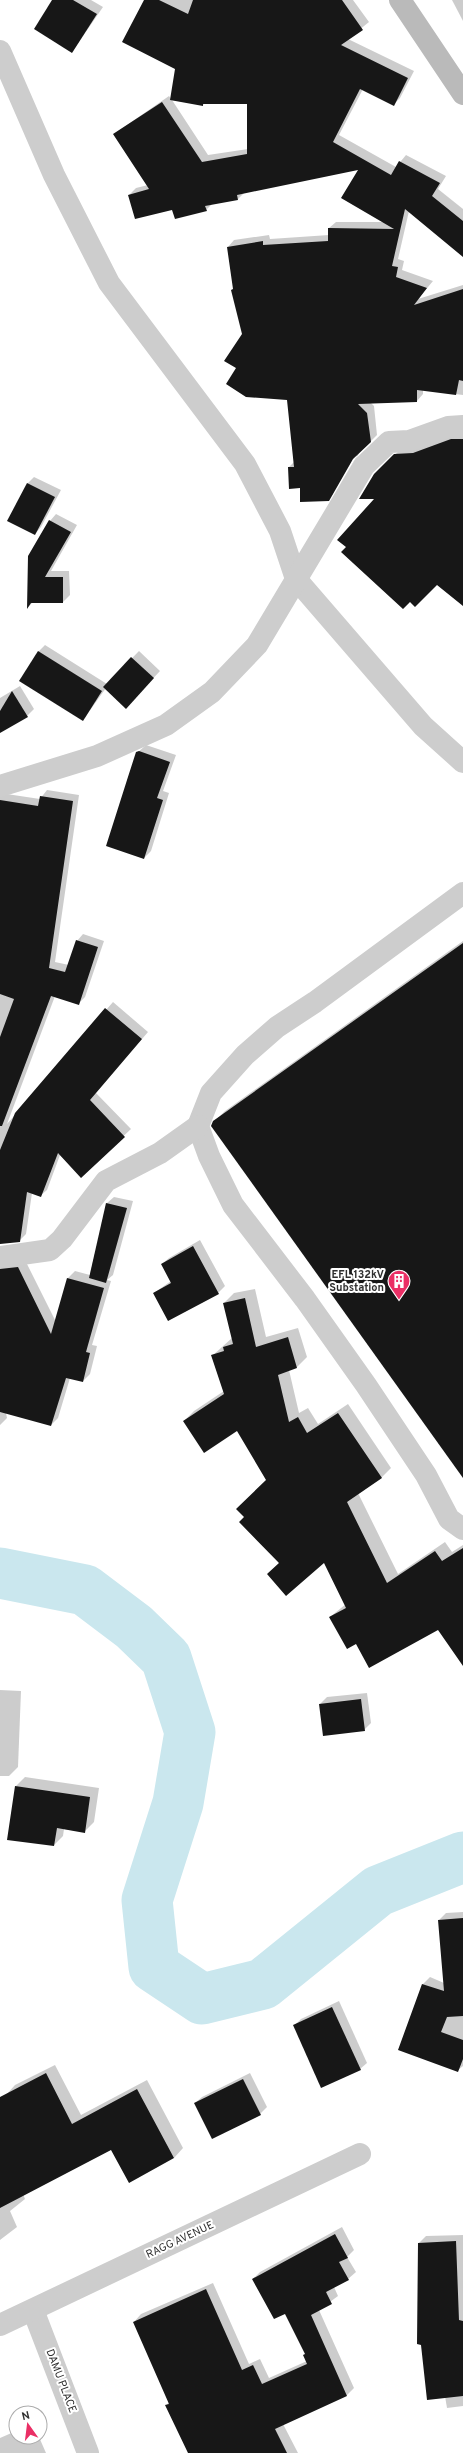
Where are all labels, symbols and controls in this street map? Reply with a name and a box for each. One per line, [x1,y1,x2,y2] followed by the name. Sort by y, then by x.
[329,1268,384,1295] place label: EFL 132kV Substation
[386,1268,412,1301] building icon: EFL 132kV Substation
[144,2218,216,2262] street label: RAGG AVENUE
[42,2347,80,2415] street label: DAMU PLACE
[8,2405,48,2445] north arrow
[20,2409,31,2424] text: N

